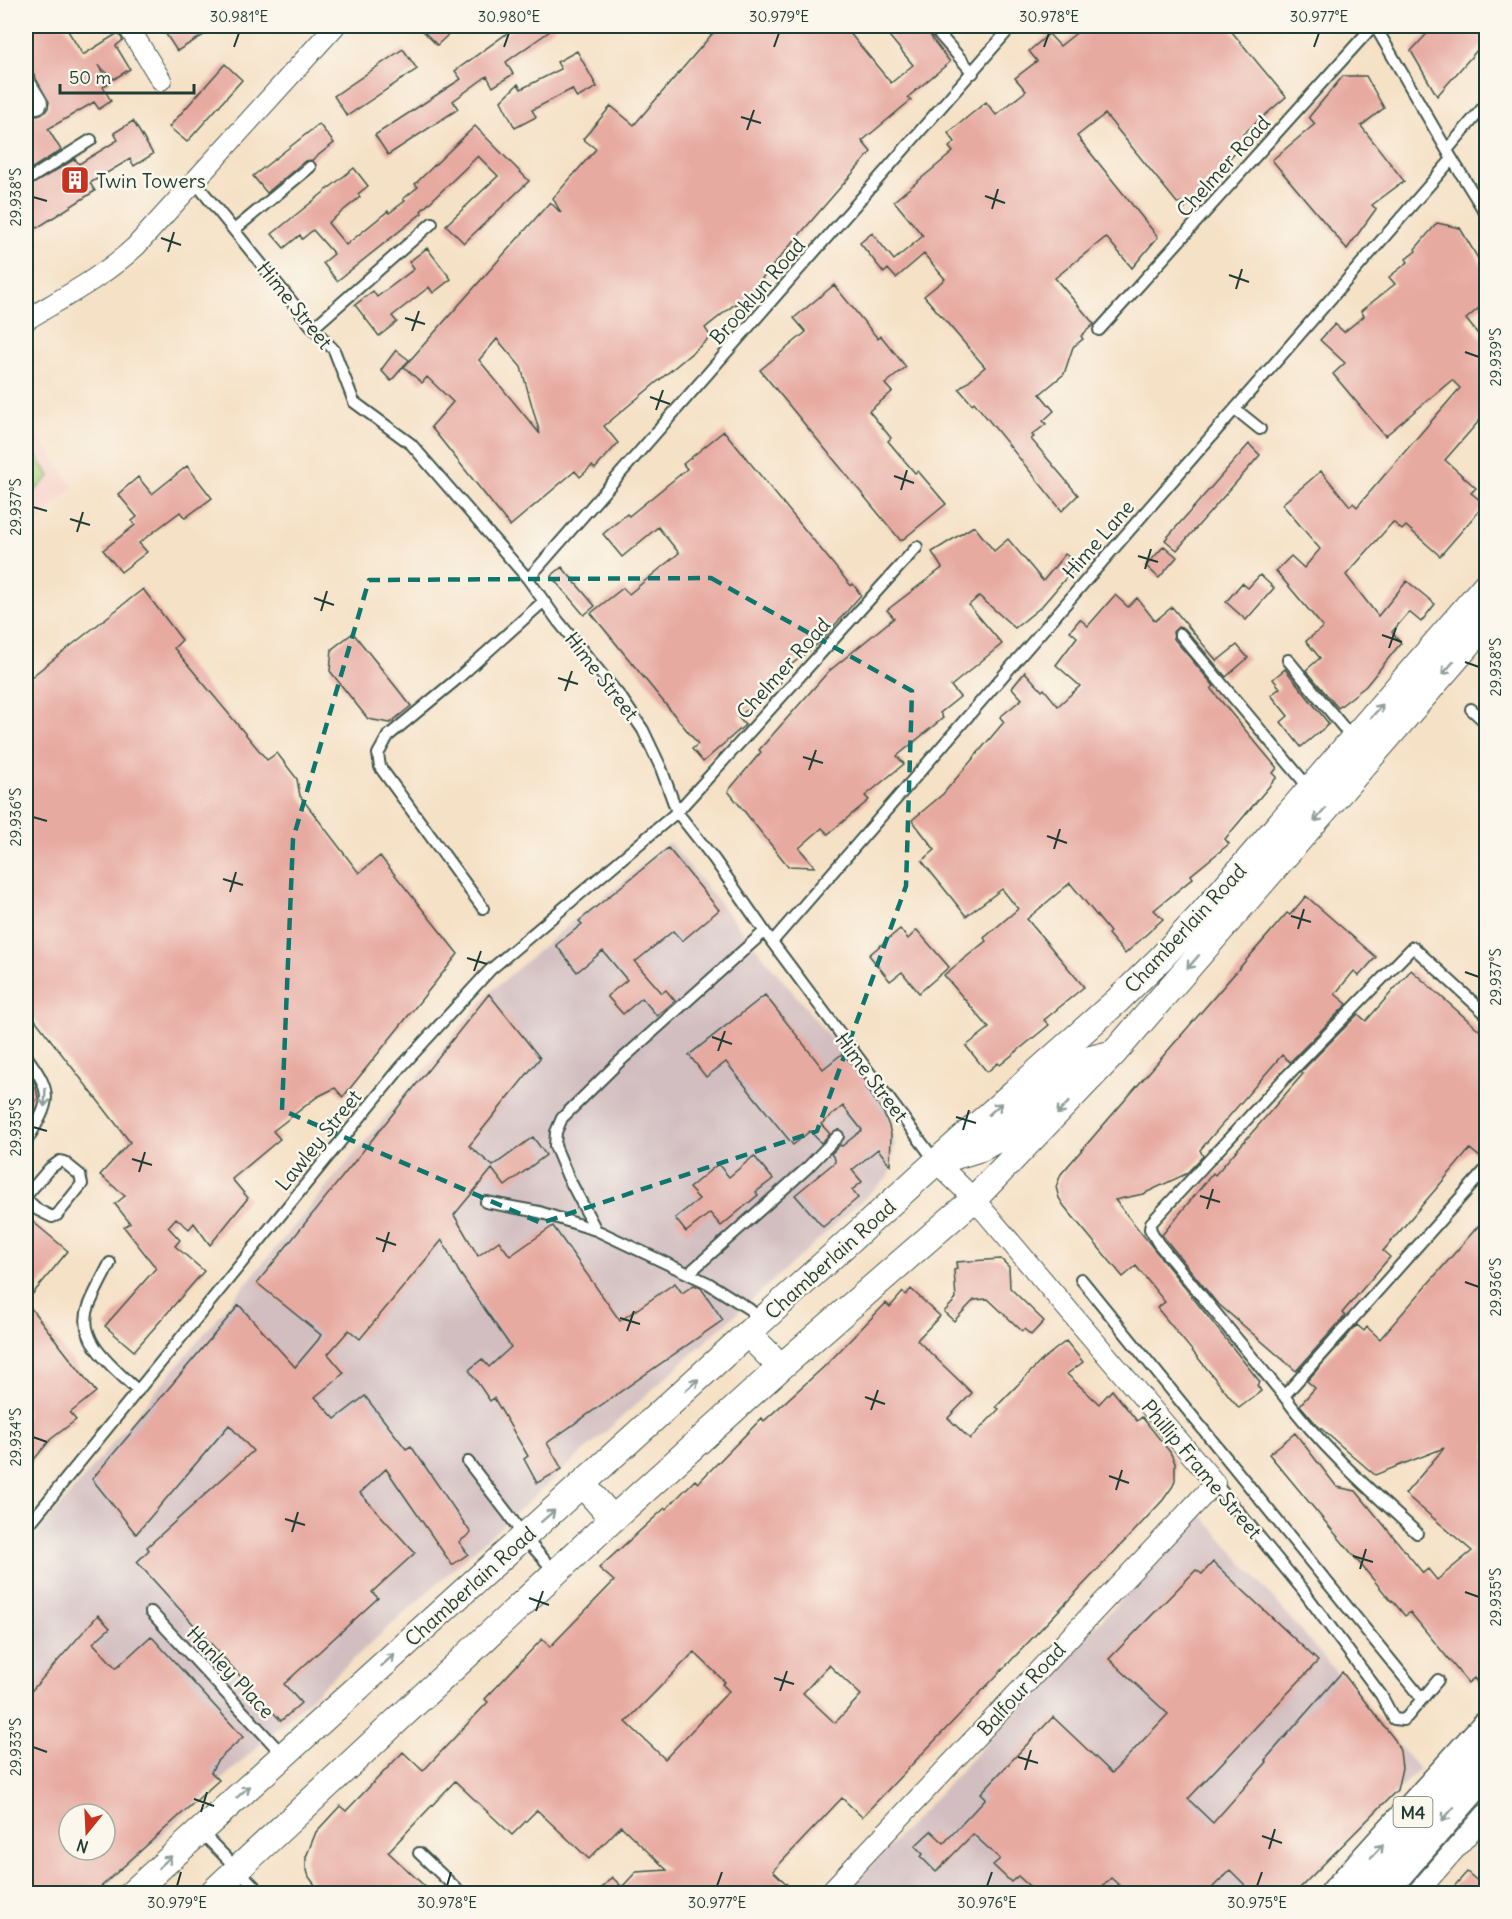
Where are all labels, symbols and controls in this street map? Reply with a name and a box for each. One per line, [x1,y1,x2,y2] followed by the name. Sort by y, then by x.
[210,7,268,26] text: 30.981°E
[478,7,540,26] text: 30.980°E
[749,7,809,26] text: 30.979°E
[1019,7,1079,26] text: 30.978°E
[1290,7,1349,26] text: 30.977°E
[60,57,194,95] scale bar
[69,66,111,89] text: 50 m
[1171,110,1275,222] street label: Chelmer Road
[59,164,91,196] building icon: Twin Towers
[6,168,25,226] text: 29.938°S
[96,168,206,193] place label: Twin Towers
[704,232,810,349] street label: Brooklyn Road
[252,256,338,354] street label: Hime Street
[1486,328,1505,386] text: 29.939°S
[6,478,25,536] text: 29.937°S
[1057,494,1139,584] street label: Hime Lane
[731,612,835,724] street label: Chelmer Road
[560,627,644,725] street label: Hime Street
[1486,638,1505,696] text: 29.938°S
[1441,660,1455,675] one-way arrow
[1370,704,1384,719] one-way arrow
[6,788,25,846] text: 29.936°S
[1314,807,1327,823] one-way arrow
[1119,858,1251,998] street label: Chamberlain Road
[1486,948,1505,1006] text: 29.937°S
[1186,954,1200,969] one-way arrow
[830,1027,914,1127] street label: Hime Street
[270,1084,366,1196] street label: Lawley Street
[39,1088,50,1108] one-way arrow
[6,1098,25,1156] text: 29.935°S
[1055,1100,1070,1115] one-way arrow
[988,1102,1003,1116] one-way arrow
[759,1194,901,1324] street label: Chamberlain Road
[1486,1258,1505,1316] text: 29.936°S
[685,1378,700,1392] one-way arrow
[1137,1394,1268,1544] street label: Phillip Frame Street
[6,1408,25,1466] text: 29.934°S
[540,1509,555,1523] one-way arrow
[399,1521,541,1651] street label: Chamberlain Road
[1486,1568,1505,1626] text: 29.935°S
[182,1621,280,1723] street label: Hanley Place
[972,1637,1071,1741] street label: Balfour Road
[380,1653,395,1668] one-way arrow
[6,1718,25,1776] text: 29.933°S
[235,1785,250,1799] one-way arrow
[1394,1797,1432,1827] road number: M4
[57,1802,117,1862] north arrow
[1441,1806,1455,1821] one-way arrow
[74,1835,91,1857] text: N
[1370,1844,1384,1859] one-way arrow
[158,1855,173,1869] one-way arrow
[147,1893,207,1912] text: 30.979°E
[417,1893,477,1912] text: 30.978°E
[688,1893,747,1912] text: 30.977°E
[957,1893,1017,1912] text: 30.976°E
[1227,1893,1287,1912] text: 30.975°E

